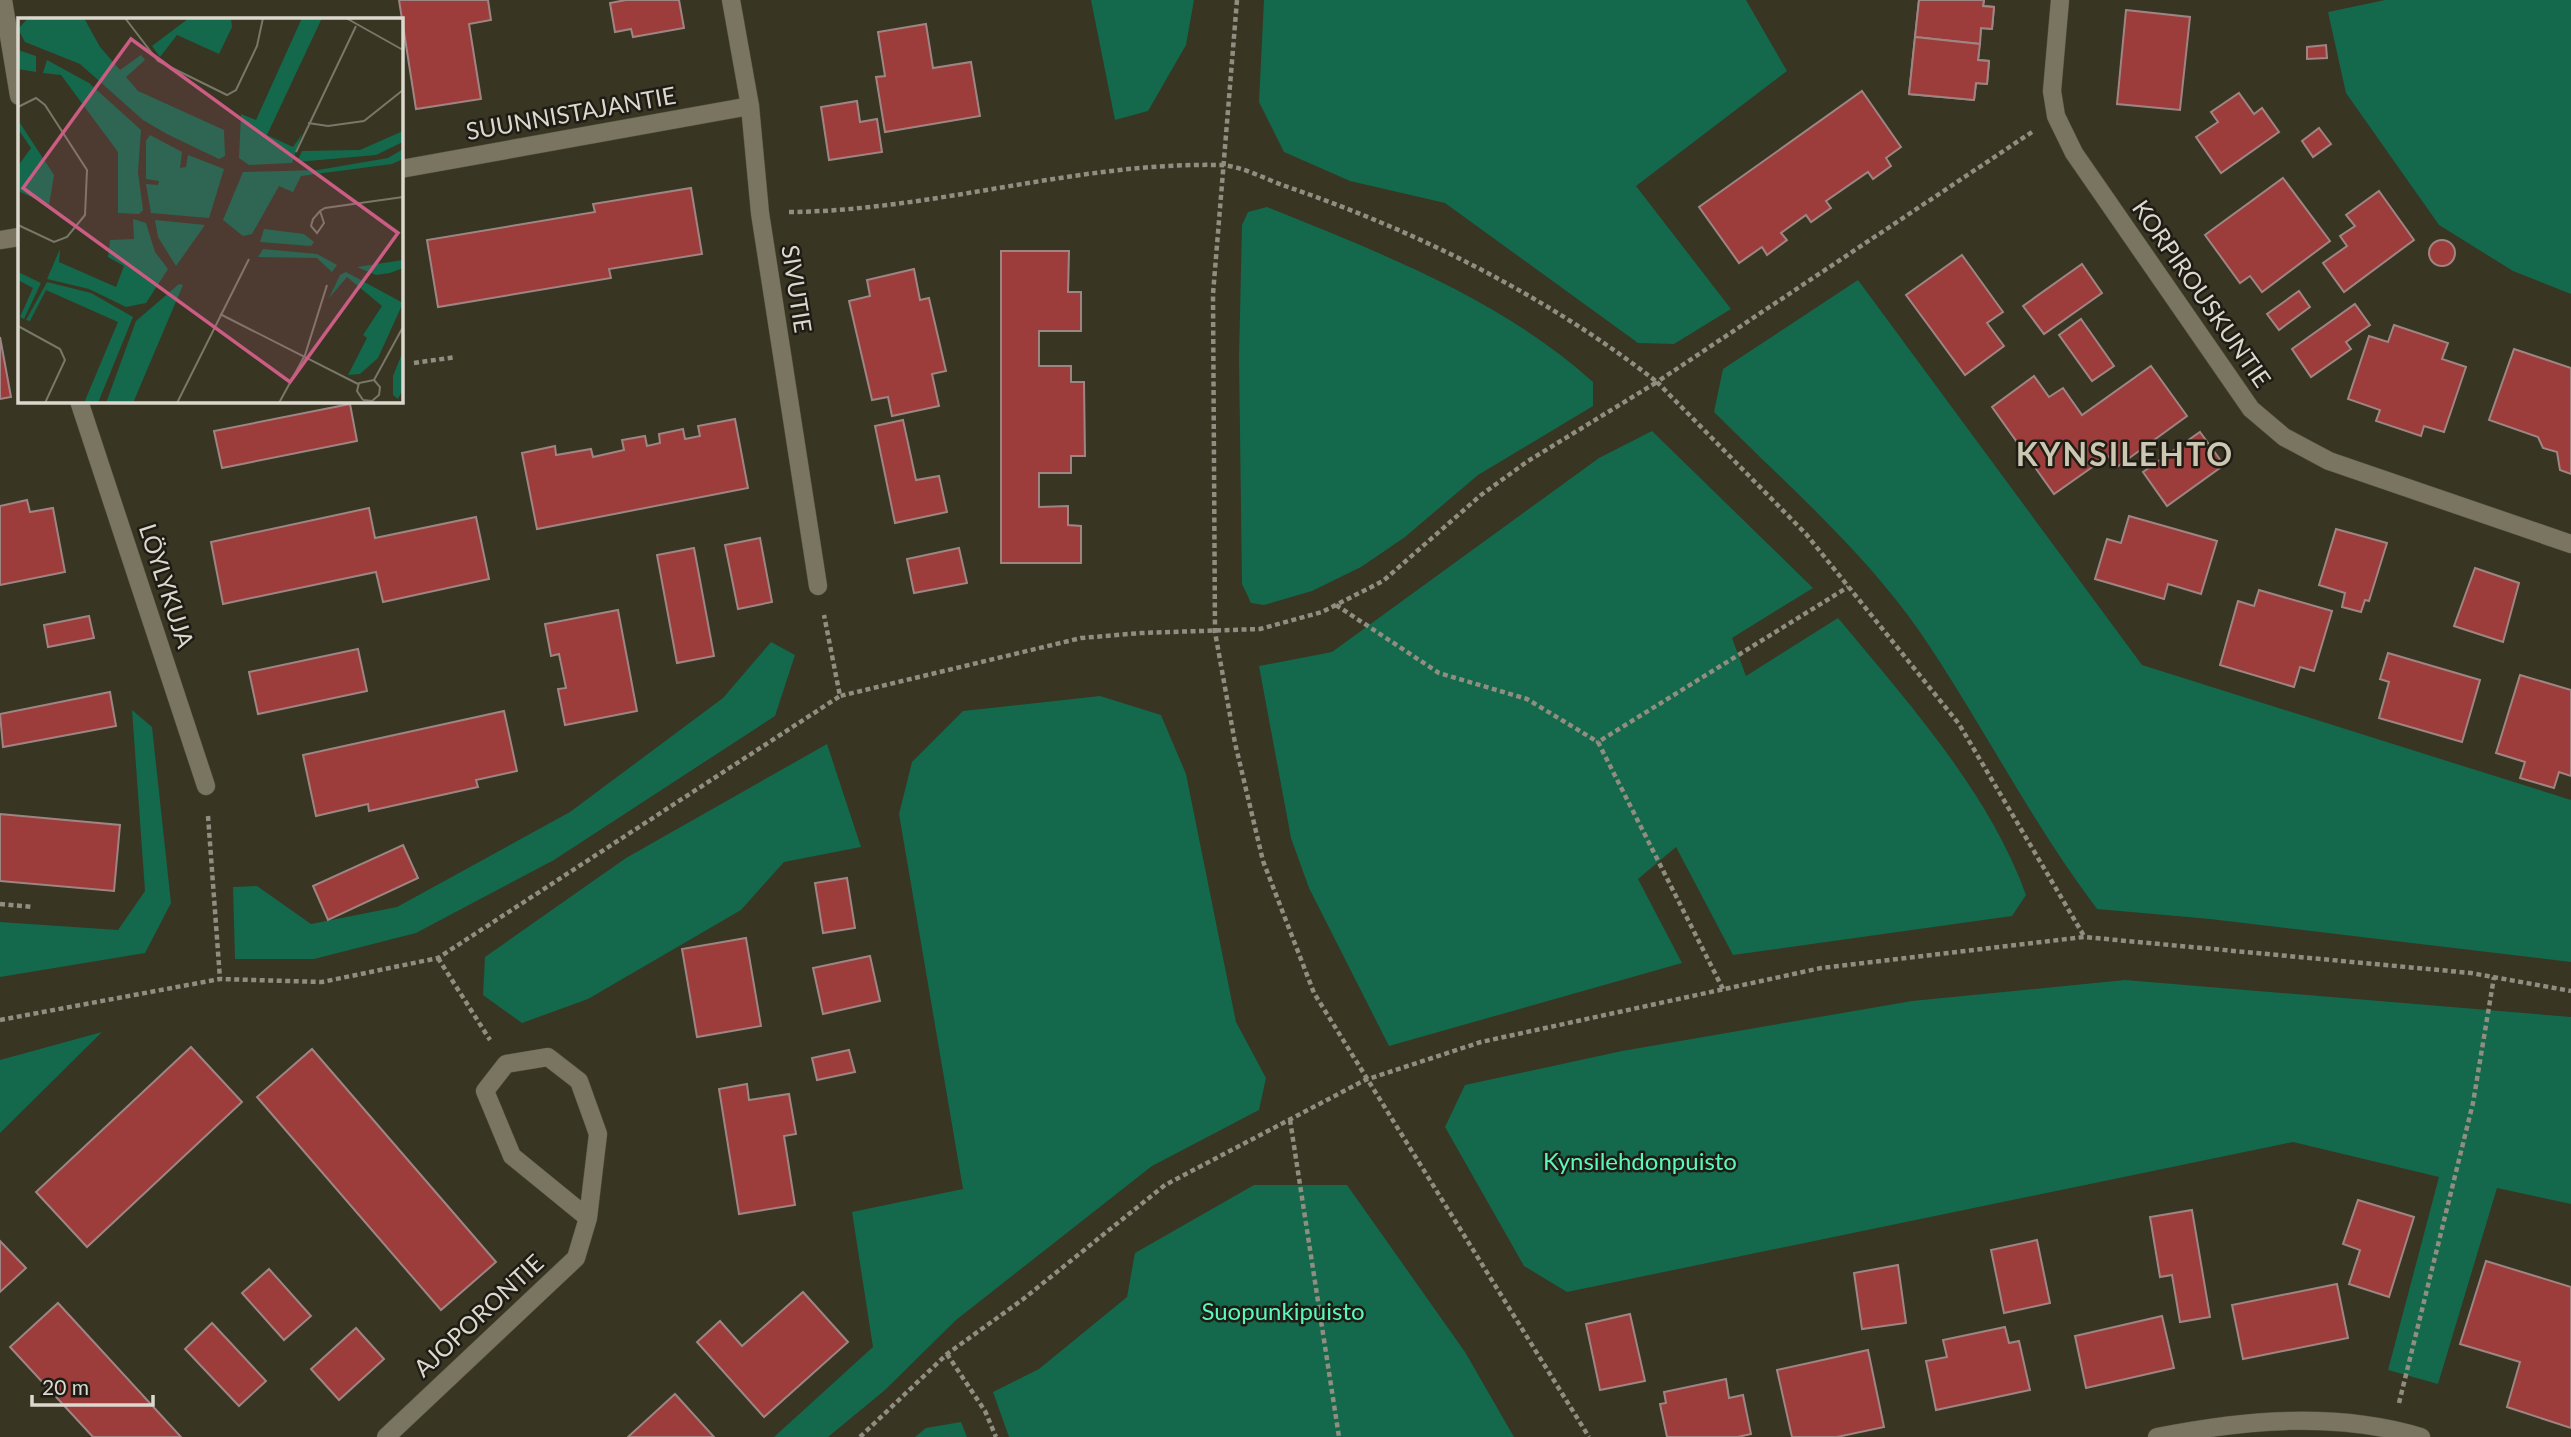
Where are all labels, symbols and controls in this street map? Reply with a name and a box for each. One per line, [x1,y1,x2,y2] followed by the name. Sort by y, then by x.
[18,18,402,402] inset map
[463,80,678,145] street label: SUUNNISTAJANTIE
[2127,194,2278,392] street label: KORPIROUSKUNTIE
[776,243,819,335] street label: SIVUTIE
[2016,434,2234,473] district label: KYNSILEHTO
[134,520,201,652] street label: LÖYLYKUJA
[1543,1146,1737,1175] park label: Kynsilehdonpuisto
[407,1248,549,1382] street label: AJOPORONTIE
[1201,1296,1365,1325] park label: Suopunkipuisto
[32,1364,152,1408] scale bar
[42,1374,89,1399] text: 20 m

